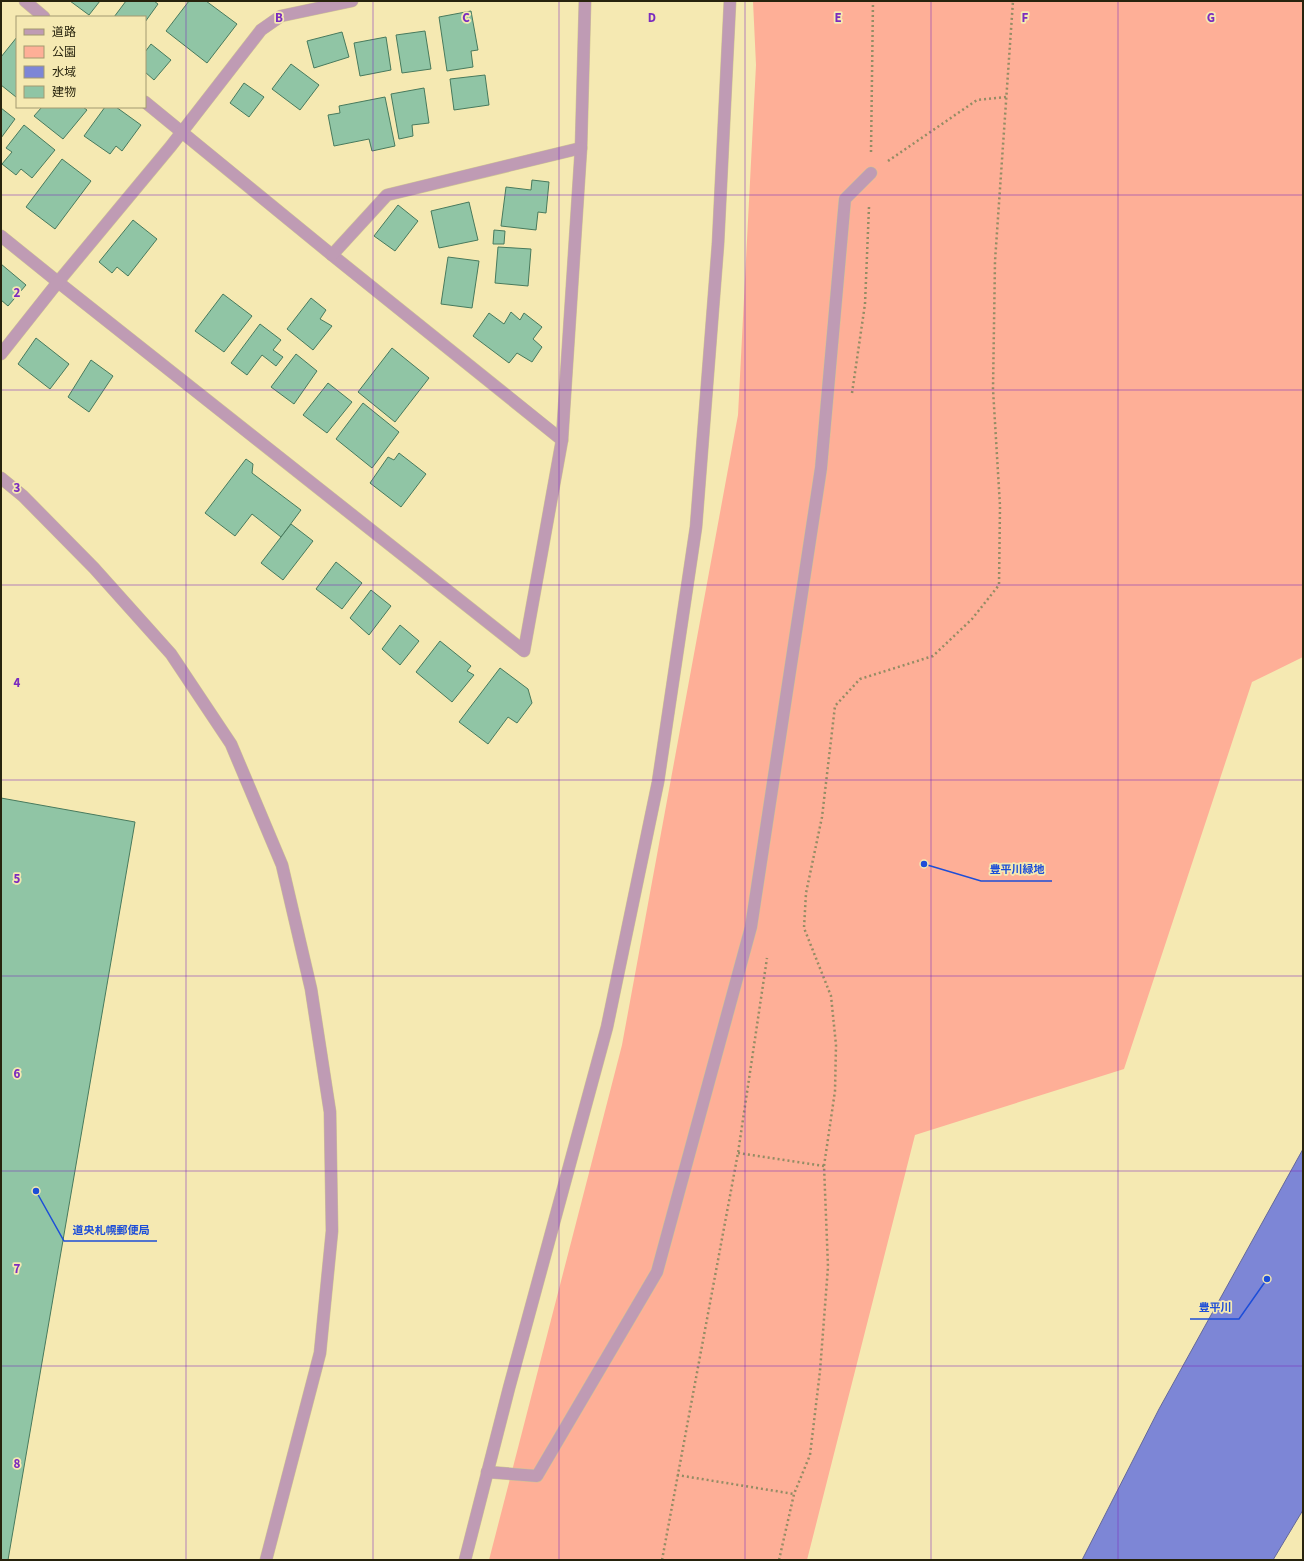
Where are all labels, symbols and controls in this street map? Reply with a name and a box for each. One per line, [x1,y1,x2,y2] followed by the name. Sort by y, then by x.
[275,9,283,27] text: B
[462,9,470,27] text: C
[648,9,656,27] text: D
[834,9,842,27] text: E
[1022,9,1029,27] text: F
[1207,9,1215,27] text: G
[16,16,146,108] legend
[52,24,76,41] text: 道路
[52,44,76,61] text: 公園
[52,64,76,81] text: 水域
[52,84,76,101] text: 建物
[14,284,21,302] text: 2
[14,479,21,497] text: 3
[14,674,21,692] text: 4
[981,858,1052,881] callout: 豊平川緑地
[990,862,1045,877] text: 豊平川緑地
[14,870,21,888] text: 5
[14,1065,21,1083] text: 6
[64,1218,157,1241] callout: 道央札幌郵便局
[73,1223,150,1238] text: 道央札幌郵便局
[14,1260,21,1278] text: 7
[1190,1296,1239,1319] callout: 豊平川
[1199,1300,1232,1315] text: 豊平川
[14,1455,21,1473] text: 8

